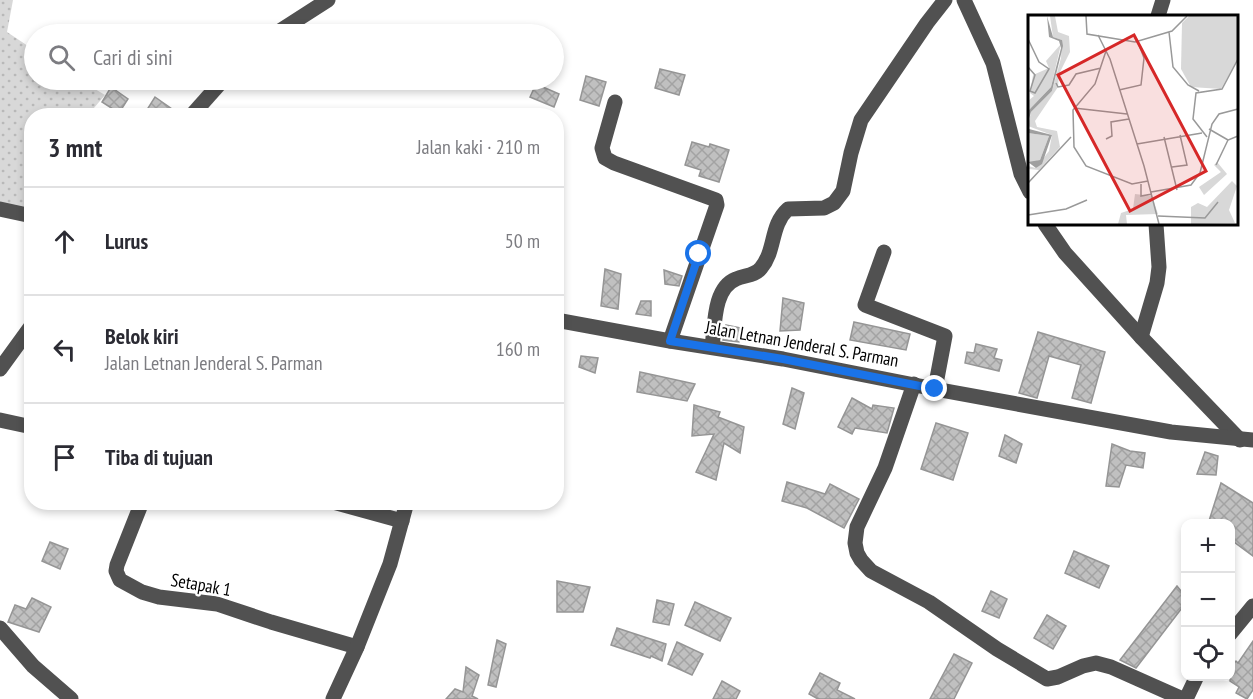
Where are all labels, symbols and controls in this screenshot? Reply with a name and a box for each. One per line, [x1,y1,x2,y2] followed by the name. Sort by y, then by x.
[1028,15,1238,225] inset map
[24,24,564,90] search box
[45,41,78,74] icon: search
[93,43,173,71] text: Cari di sini
[48,131,102,164] text: 3 mnt
[417,134,540,160] text: Jalan kaki · 210 m
[48,225,81,258] icon: ahead
[105,227,148,255] text: Lurus
[505,228,540,254] text: 50 m
[685,240,711,266] route start
[703,315,900,372] street label: Jalan Letnan Jenderal S. Parman
[105,322,179,350] text: Belok kiri
[48,333,81,366] icon: left
[496,336,540,362] text: 160 m
[105,350,322,376] text: Jalan Letnan Jenderal S. Parman
[921,375,947,401] route end
[48,441,81,474] icon: arrive
[105,443,213,471] text: Tiba di tujuan
[1181,519,1235,681] map controls
[1181,519,1235,573] button: +
[169,568,233,601] street label: Setapak 1
[1181,573,1235,627] button: −
[1181,627,1235,681] button: locate

